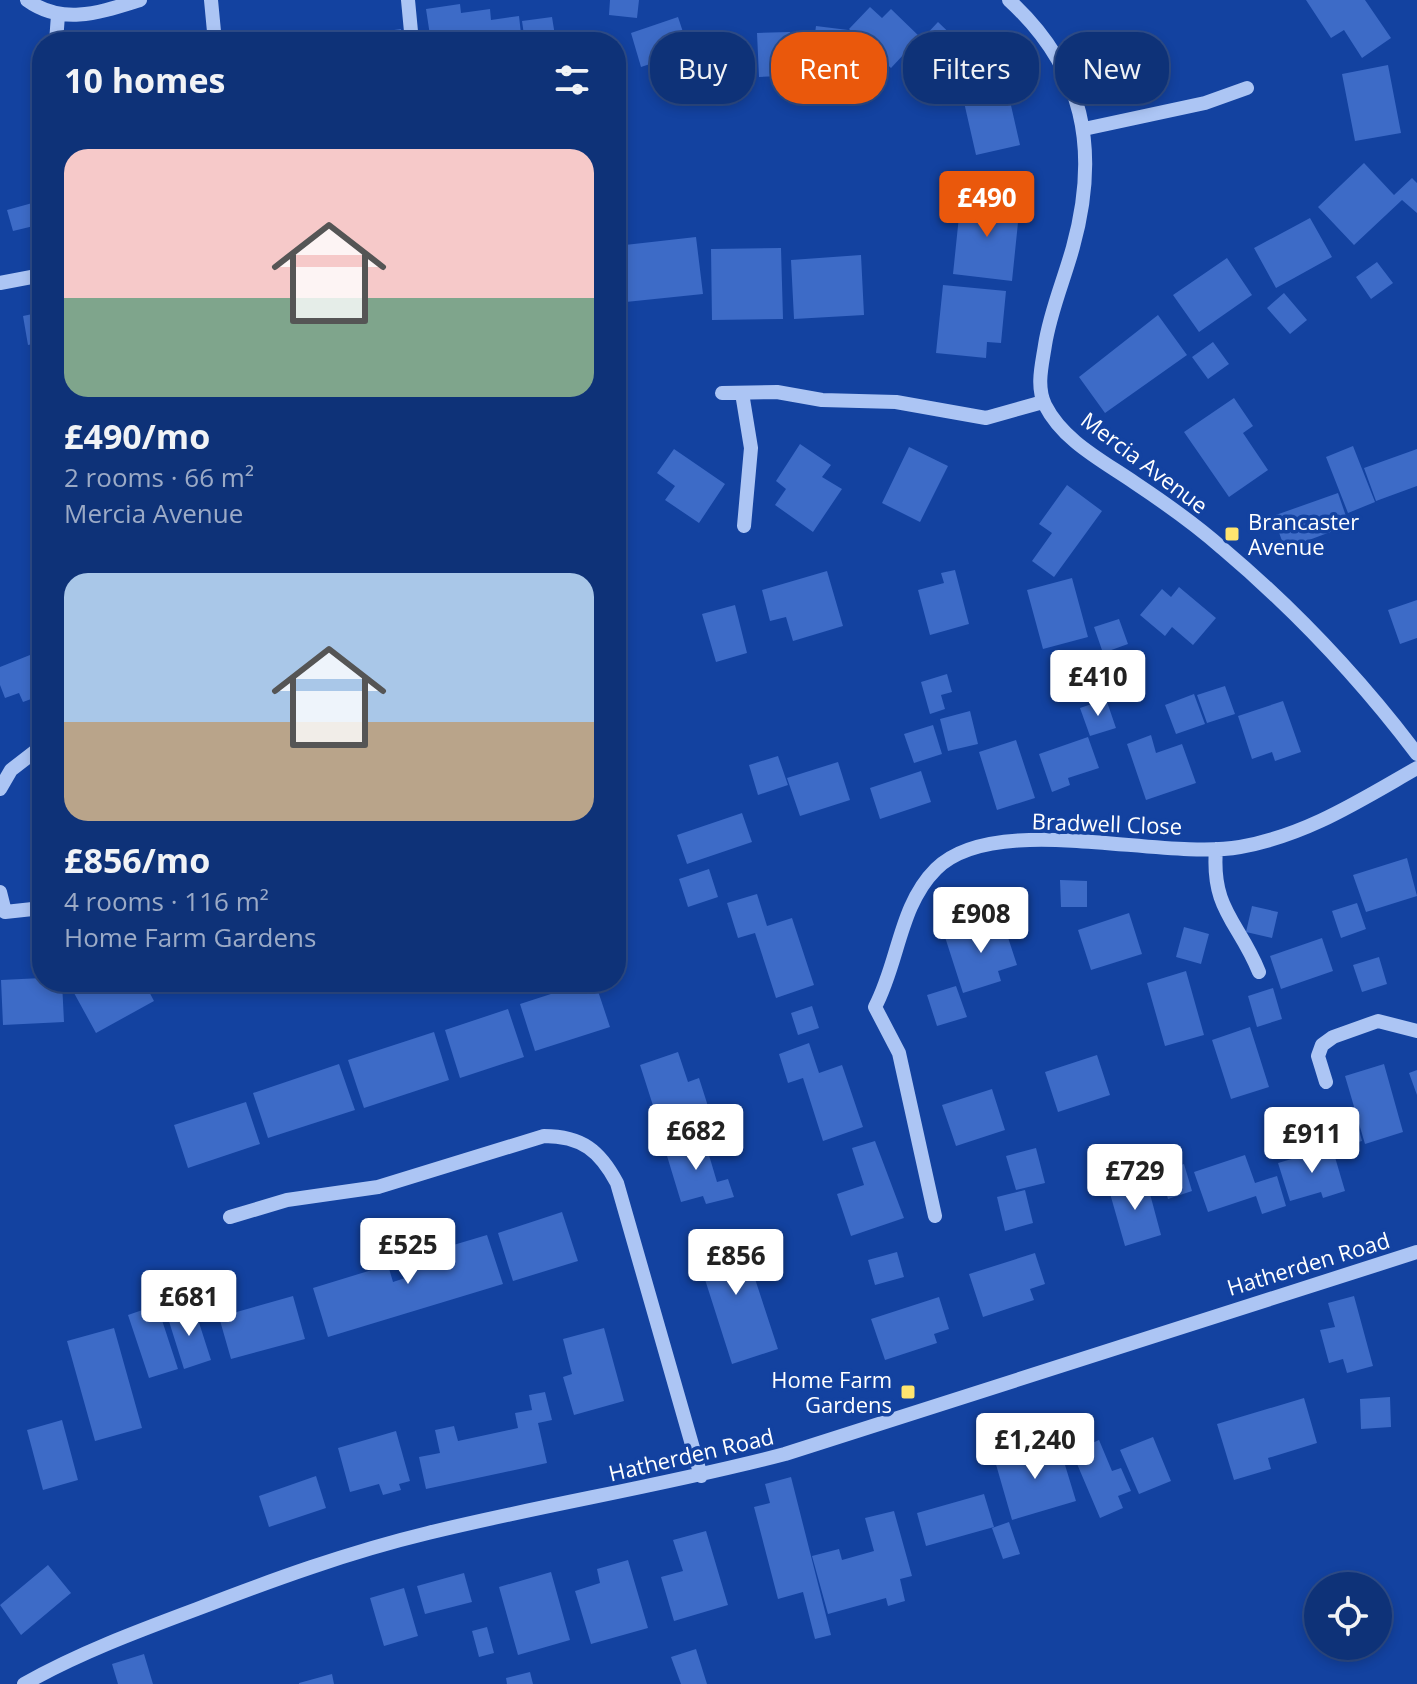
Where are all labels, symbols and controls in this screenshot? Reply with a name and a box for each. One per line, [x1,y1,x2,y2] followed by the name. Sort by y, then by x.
[650,32,755,104] chip: Buy
[771,32,887,104] chip: Rent
[903,32,1039,104] chip: Filters
[1055,32,1169,104] chip: New
[64,57,225,103] text: 10 homes
[550,58,594,102] icon: filters
[940,171,1034,239] pin: £490
[957,179,1017,215] text: £490
[257,201,401,345] icon: home
[1075,404,1215,520] street label: Mercia Avenue
[64,413,210,459] text: £490/mo
[64,459,254,495] text: 2 rooms · 66 m²
[64,495,243,531] text: Mercia Avenue
[1248,506,1359,561] place label: Brancaster Avenue
[1223,525,1241,543] marker: Brancaster Avenue
[257,625,401,769] icon: home
[1051,650,1145,718] pin: £410
[1068,658,1128,694] text: £410
[1031,805,1183,841] street label: Bradwell Close
[64,837,210,883] text: £856/mo
[64,883,269,919] text: 4 rooms · 116 m²
[934,887,1028,955] pin: £908
[951,895,1011,931] text: £908
[64,919,316,955] text: Home Farm Gardens
[649,1104,743,1172] pin: £682
[1265,1107,1359,1175] pin: £911
[666,1112,726,1148] text: £682
[1282,1115,1342,1151] text: £911
[1088,1144,1182,1212] pin: £729
[1105,1152,1165,1188] text: £729
[361,1218,455,1286] pin: £525
[1223,1224,1393,1302] street label: Hatherden Road
[378,1226,438,1262] text: £525
[689,1229,783,1297] pin: £856
[706,1237,766,1273] text: £856
[142,1270,236,1338] pin: £681
[159,1278,219,1314] text: £681
[771,1364,892,1419] place label: Home Farm Gardens
[899,1383,917,1401] marker: Home Farm Gardens
[970,1413,1100,1481] pin: £1,240
[605,1420,777,1488] street label: Hatherden Road
[994,1421,1076,1457] text: £1,240
[1304,1572,1392,1660] map controls
[1304,1572,1392,1660] button: locate

